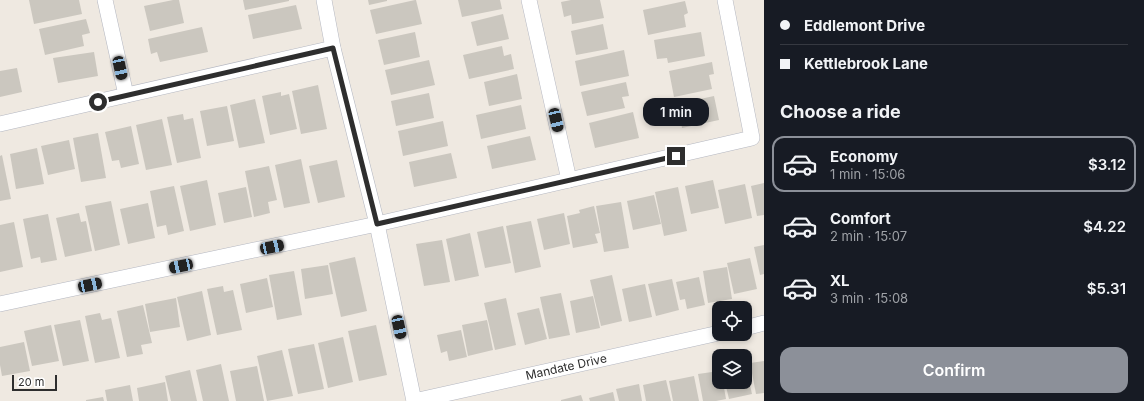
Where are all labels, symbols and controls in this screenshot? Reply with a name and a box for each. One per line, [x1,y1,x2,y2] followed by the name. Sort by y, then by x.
[804,16,925,35] text: Eddlemont Drive
[804,54,928,73] text: Kettlebrook Lane
[112,55,128,81] car
[89,93,107,111] route start
[643,98,709,126] callout: 1 min
[780,101,901,122] text: Choose a ride
[660,104,692,120] text: 1 min
[547,107,565,133] car
[782,146,818,182] icon: car
[667,147,685,165] route end
[830,147,898,166] text: Economy
[1088,155,1126,174] text: $3.12
[830,166,905,182] text: 1 min · 15:06
[782,208,818,244] icon: car
[830,209,891,228] text: Comfort
[1083,217,1126,236] text: $4.22
[830,228,907,244] text: 2 min · 15:07
[259,239,285,255] car
[168,258,194,274] car
[782,270,818,306] icon: car
[830,271,850,290] text: XL
[77,277,103,293] car
[1087,279,1126,298] text: $5.31
[830,290,908,306] text: 3 min · 15:08
[712,301,752,389] map controls
[712,301,752,341] button: locate
[391,314,407,340] car
[780,347,1128,393] button: Confirm
[712,349,752,389] button: layers
[524,350,608,383] street label: Mandate Drive
[12,373,57,392] scale bar
[18,375,44,389] text: 20 m

